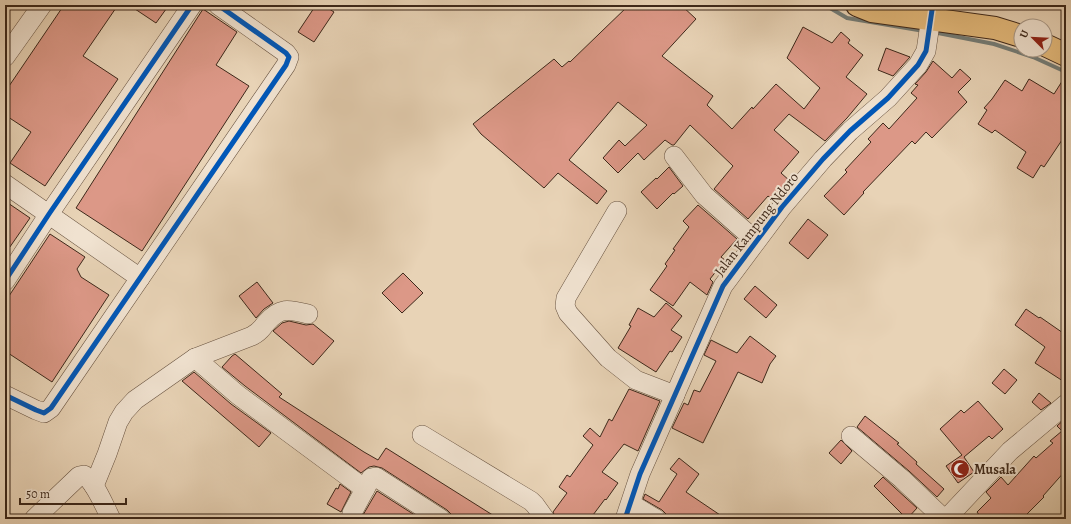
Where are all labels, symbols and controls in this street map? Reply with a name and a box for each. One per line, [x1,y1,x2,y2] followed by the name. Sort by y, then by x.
[1013,18,1053,58] north arrow
[1016,27,1033,40] text: U
[710,168,803,280] street label: Jalan Kampung Ndoro
[949,458,971,480] mosque icon: Musala
[974,460,1016,479] place label: Musala
[20,480,126,506] scale bar
[26,486,50,502] text: 50 m

